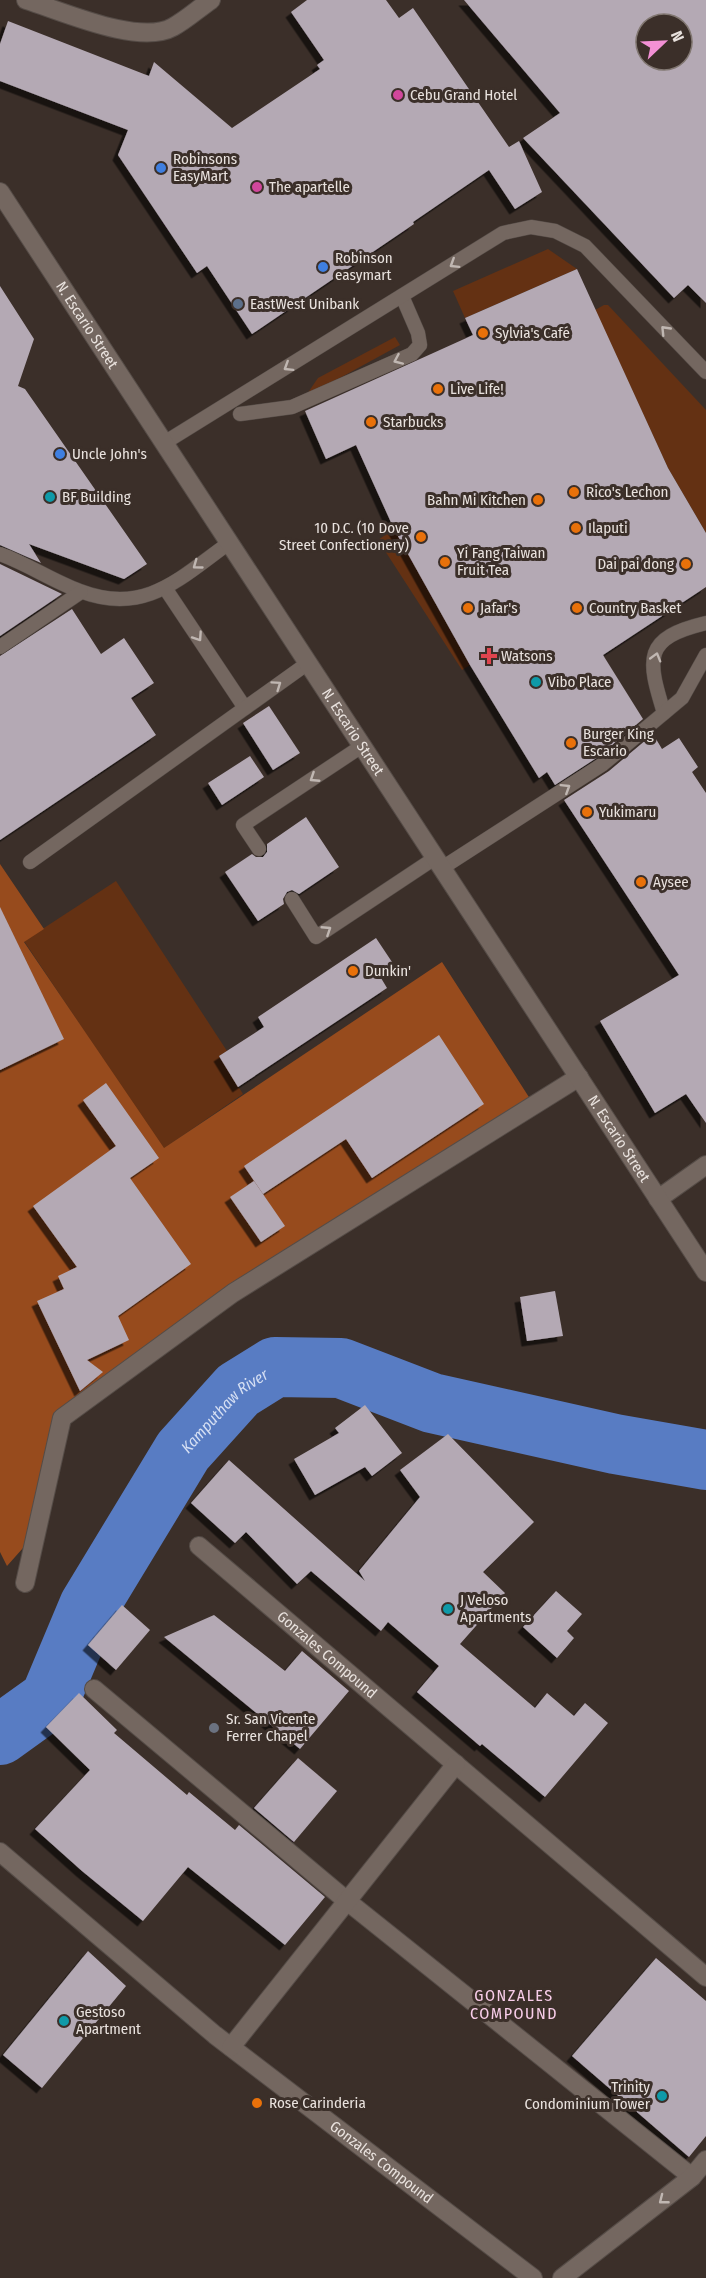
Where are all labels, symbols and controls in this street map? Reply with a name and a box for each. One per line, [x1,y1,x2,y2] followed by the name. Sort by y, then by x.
[634,12,694,72] north arrow
[667,28,688,44] text: N
[410,86,517,104] place label: Cebu Grand Hotel
[391,88,405,102] marker: Cebu Grand Hotel
[173,150,237,185] place label: Robinsons EasyMart
[154,161,168,175] marker: Robinsons EasyMart
[269,178,350,196] place label: The apartelle
[250,180,264,194] marker: The apartelle
[335,249,393,284] place label: Robinson easymart
[449,257,460,268] one-way arrow
[316,260,330,274] marker: Robinson easymart
[52,278,122,372] street label: N. Escario Street
[250,295,359,313] place label: EastWest Unibank
[231,297,245,311] marker: EastWest Unibank
[495,324,570,342] place label: Sylvia's Café
[476,326,490,340] marker: Sylvia's Café
[662,326,673,337] one-way arrow
[393,353,404,365] one-way arrow
[284,359,294,371] one-way arrow
[450,380,504,398] place label: Live Life!
[431,382,445,396] marker: Live Life!
[383,413,443,431] place label: Starbucks
[364,415,378,429] marker: Starbucks
[72,445,147,463] place label: Uncle John's
[53,447,67,461] marker: Uncle John's
[586,483,669,501] place label: Rico's Lechon
[567,485,581,499] marker: Rico's Lechon
[62,488,131,506] place label: BF Building
[43,490,57,504] marker: BF Building
[427,491,526,509] place label: Bahn Mi Kitchen
[531,493,545,507] marker: Bahn Mi Kitchen
[279,519,409,554] place label: 10 D.C. (10 Dove Street Confectionery)
[588,519,628,537] place label: Ilaputi
[569,521,583,535] marker: Ilaputi
[414,530,428,544] marker: 10 D.C. (10 Dove Street Confectionery)
[457,544,546,579] place label: Yi Fang Taiwan Fruit Tea
[438,555,452,569] marker: Yi Fang Taiwan Fruit Tea
[597,555,674,573] place label: Dai pai dong
[679,557,693,571] marker: Dai pai dong
[193,558,204,569] one-way arrow
[480,599,518,617] place label: Jafar's
[589,599,681,617] place label: Country Basket
[461,601,475,615] marker: Jafar's
[570,601,584,615] marker: Country Basket
[191,630,202,641] one-way arrow
[501,647,553,665] place label: Watsons
[482,649,496,663] marker: Watsons
[649,652,661,663] one-way arrow
[548,673,611,691] place label: Vibo Place
[529,675,543,689] marker: Vibo Place
[270,682,281,693] one-way arrow
[318,685,388,779] street label: N. Escario Street
[583,725,654,760] place label: Burger King Escario
[564,736,578,750] marker: Burger King Escario
[309,771,320,782] one-way arrow
[559,784,570,795] one-way arrow
[599,803,656,821] place label: Yukimaru
[580,805,594,819] marker: Yukimaru
[653,873,689,891] place label: Aysee
[634,875,648,889] marker: Aysee
[320,926,331,937] one-way arrow
[365,962,411,980] place label: Dunkin'
[346,964,360,978] marker: Dunkin'
[584,1092,654,1186] street label: N. Escario Street
[177,1364,272,1457] water label: Kamputhaw River
[460,1591,531,1626] place label: J Veloso Apartments
[441,1602,455,1616] marker: J Veloso Apartments
[274,1607,380,1702] street label: Gonzales Compound
[226,1710,315,1745] place label: Sr. San Vicente Ferrer Chapel
[207,1721,221,1735] marker: Sr. San Vicente Ferrer Chapel
[470,1986,558,2023] district label: GONZALES COMPOUND
[76,2003,141,2038] place label: Gestoso Apartment
[57,2014,71,2028] marker: Gestoso Apartment
[525,2078,651,2113] place label: Trinity Condominium Tower
[655,2089,669,2103] marker: Trinity Condominium Tower
[269,2094,366,2112] place label: Rose Carinderia
[250,2096,264,2110] marker: Rose Carinderia
[326,2117,437,2207] street label: Gonzales Compound
[659,2192,670,2203] one-way arrow

